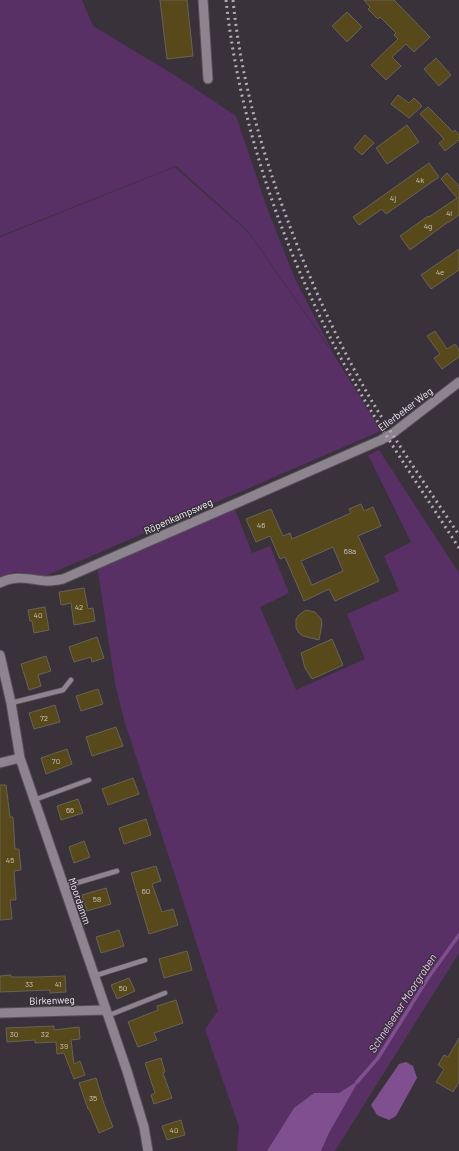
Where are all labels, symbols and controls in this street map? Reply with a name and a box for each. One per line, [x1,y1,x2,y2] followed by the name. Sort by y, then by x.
[416,175,424,185] house number: 4k
[390,193,396,203] house number: 4j
[446,208,452,218] house number: 4l
[424,221,432,231] house number: 4g
[436,267,444,277] house number: 4e
[375,385,435,433] street label: Ellerbeker Weg
[142,496,214,536] street label: Röpenkampsweg
[257,520,265,530] house number: 46
[344,546,356,556] house number: 68a
[75,602,83,612] house number: 42
[34,610,42,620] house number: 40
[40,713,48,723] house number: 72
[52,756,60,766] house number: 70
[66,805,74,815] house number: 66
[6,855,14,865] house number: 45
[66,876,94,926] street label: Moordamm
[142,886,150,896] house number: 60
[93,894,101,904] house number: 58
[365,951,439,1055] water label: Schnelsener Moorgraben
[25,979,33,989] house number: 33
[55,979,61,989] house number: 41
[119,983,127,993] house number: 50
[29,993,75,1007] street label: Birkenweg
[10,1029,18,1039] house number: 30
[41,1029,49,1039] house number: 32
[60,1041,68,1051] house number: 39
[89,1093,97,1103] house number: 35
[170,1125,178,1135] house number: 40

